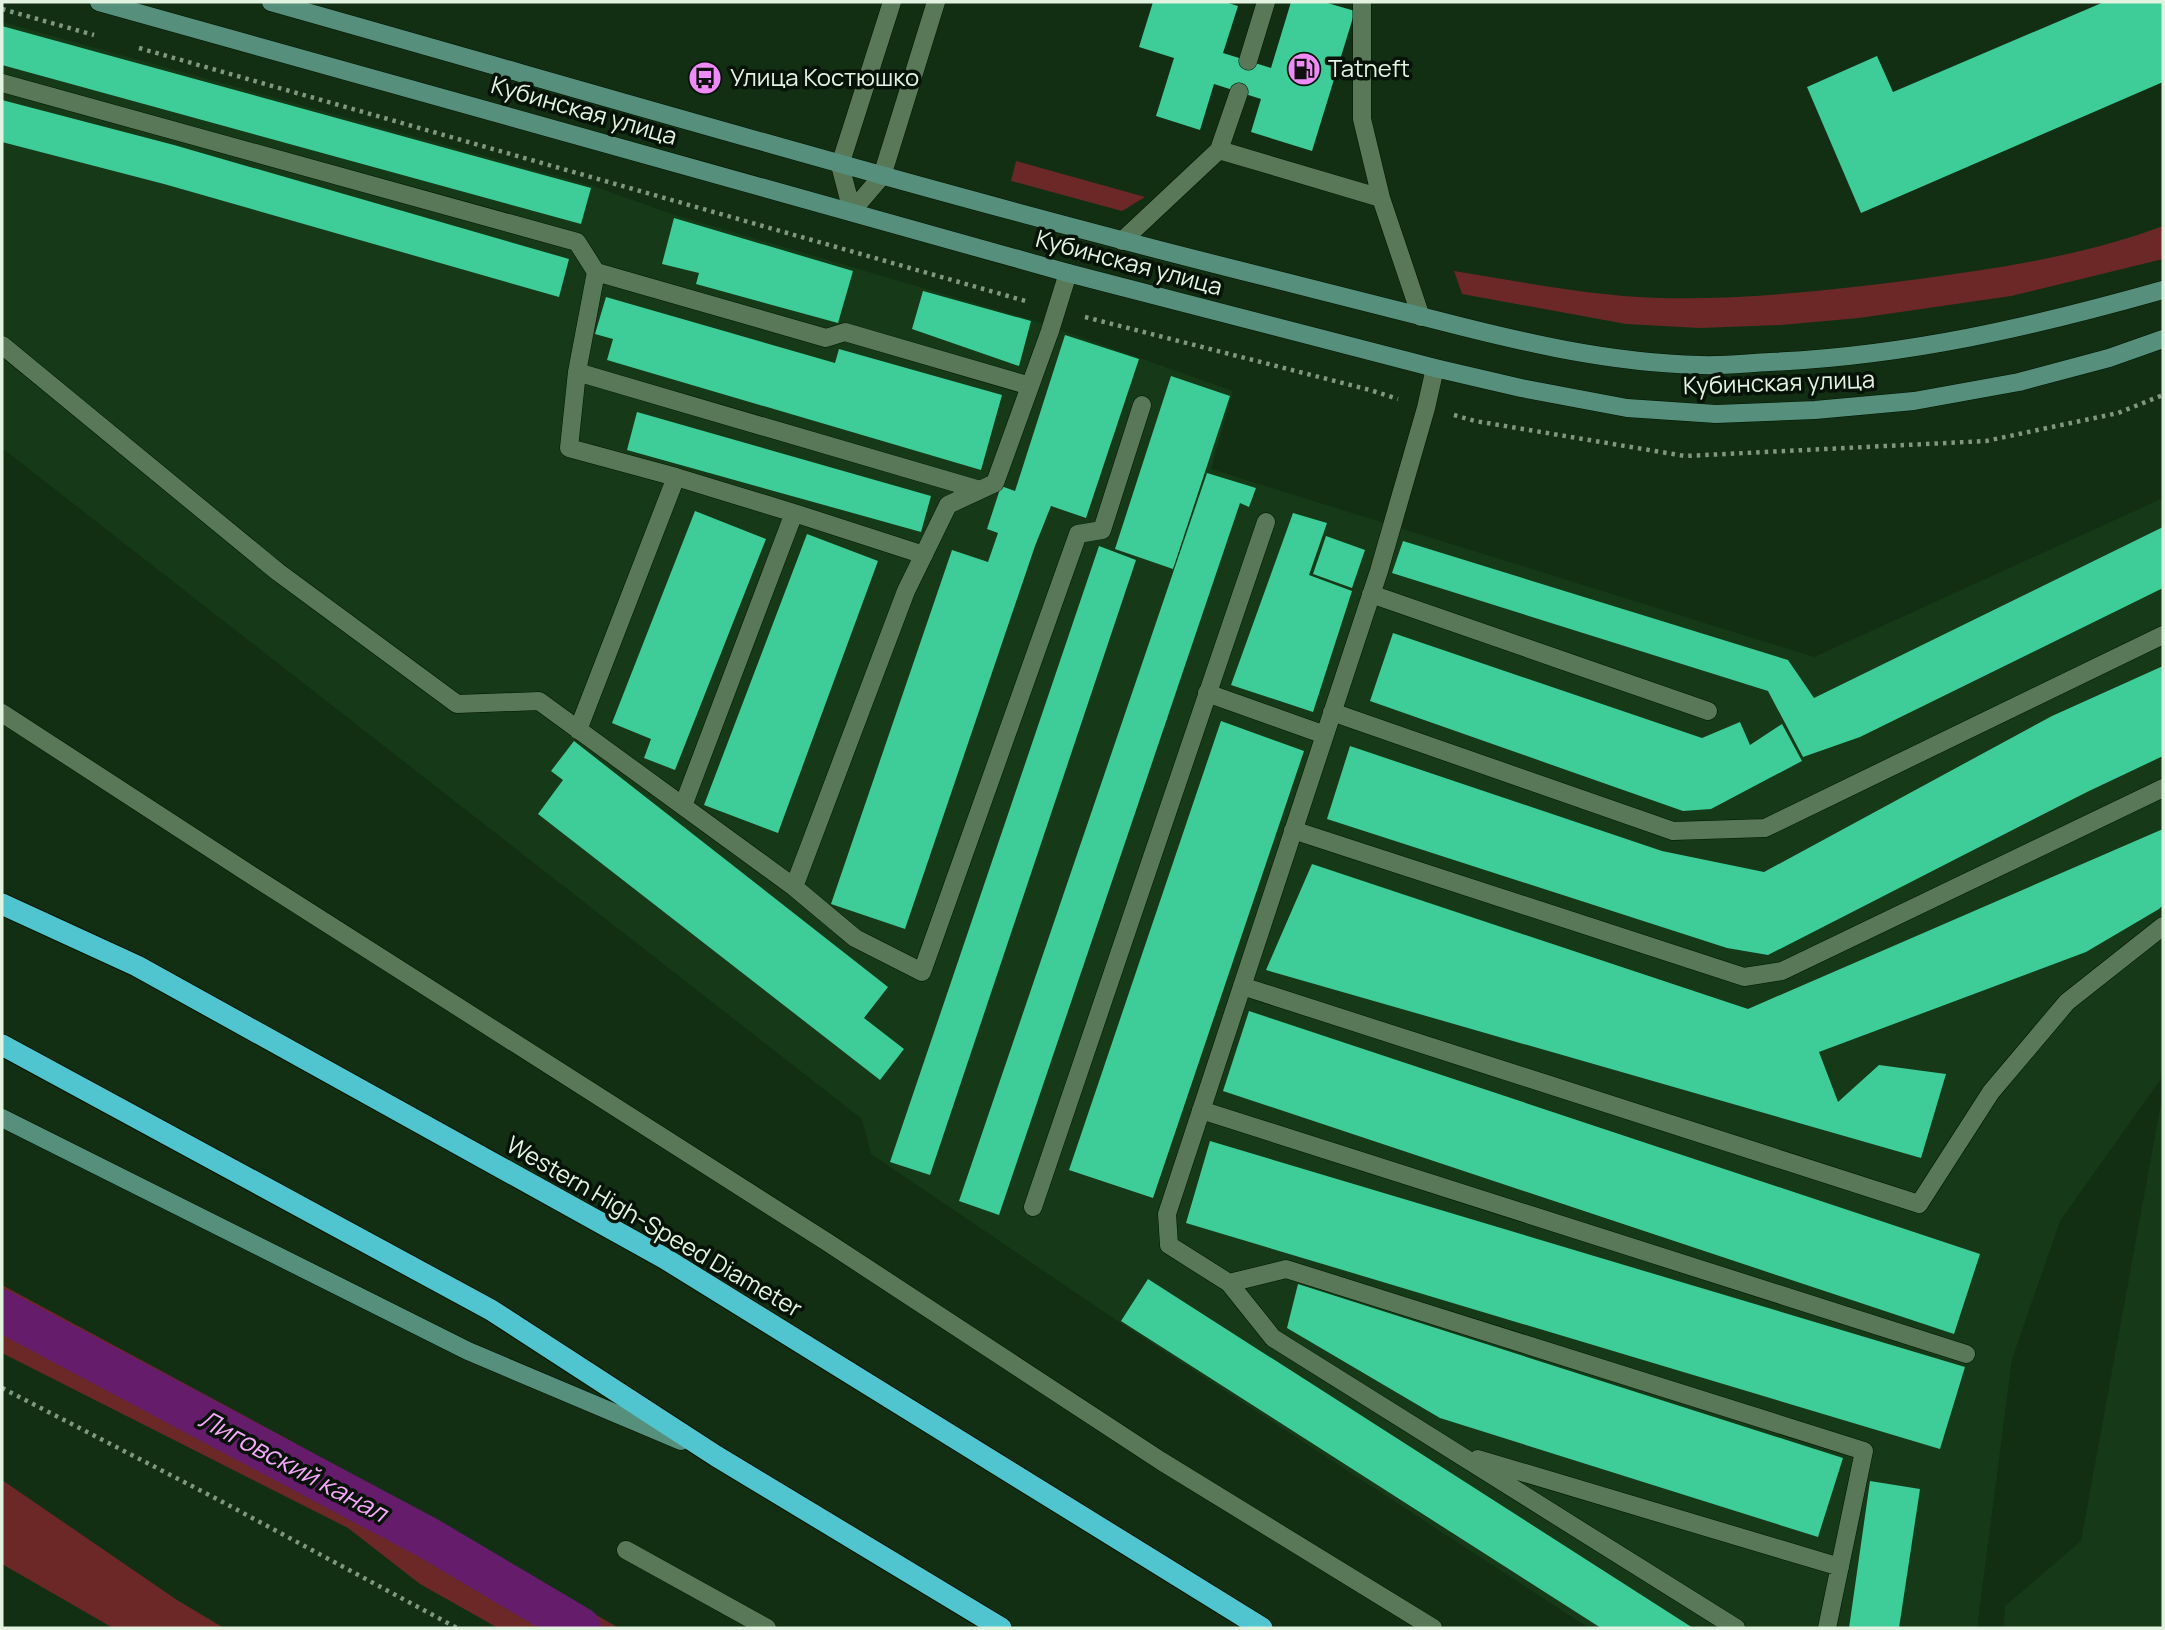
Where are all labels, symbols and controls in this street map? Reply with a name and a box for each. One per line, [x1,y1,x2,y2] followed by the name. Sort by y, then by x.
[1285,50,1323,88] fuel station icon: Tatneft
[1328,51,1410,84] place label: Tatneft
[686,59,724,97] bus stop icon: Улица Костюшко
[730,60,919,93] place label: Улица Костюшко
[488,67,681,152] street label: Кубинская улица
[1032,221,1226,302] street label: Кубинская улица
[1682,362,1875,401] street label: Кубинская улица
[501,1127,809,1324] street label: Western High-Speed Diameter
[193,1400,396,1531] water label: Лиговский канал

